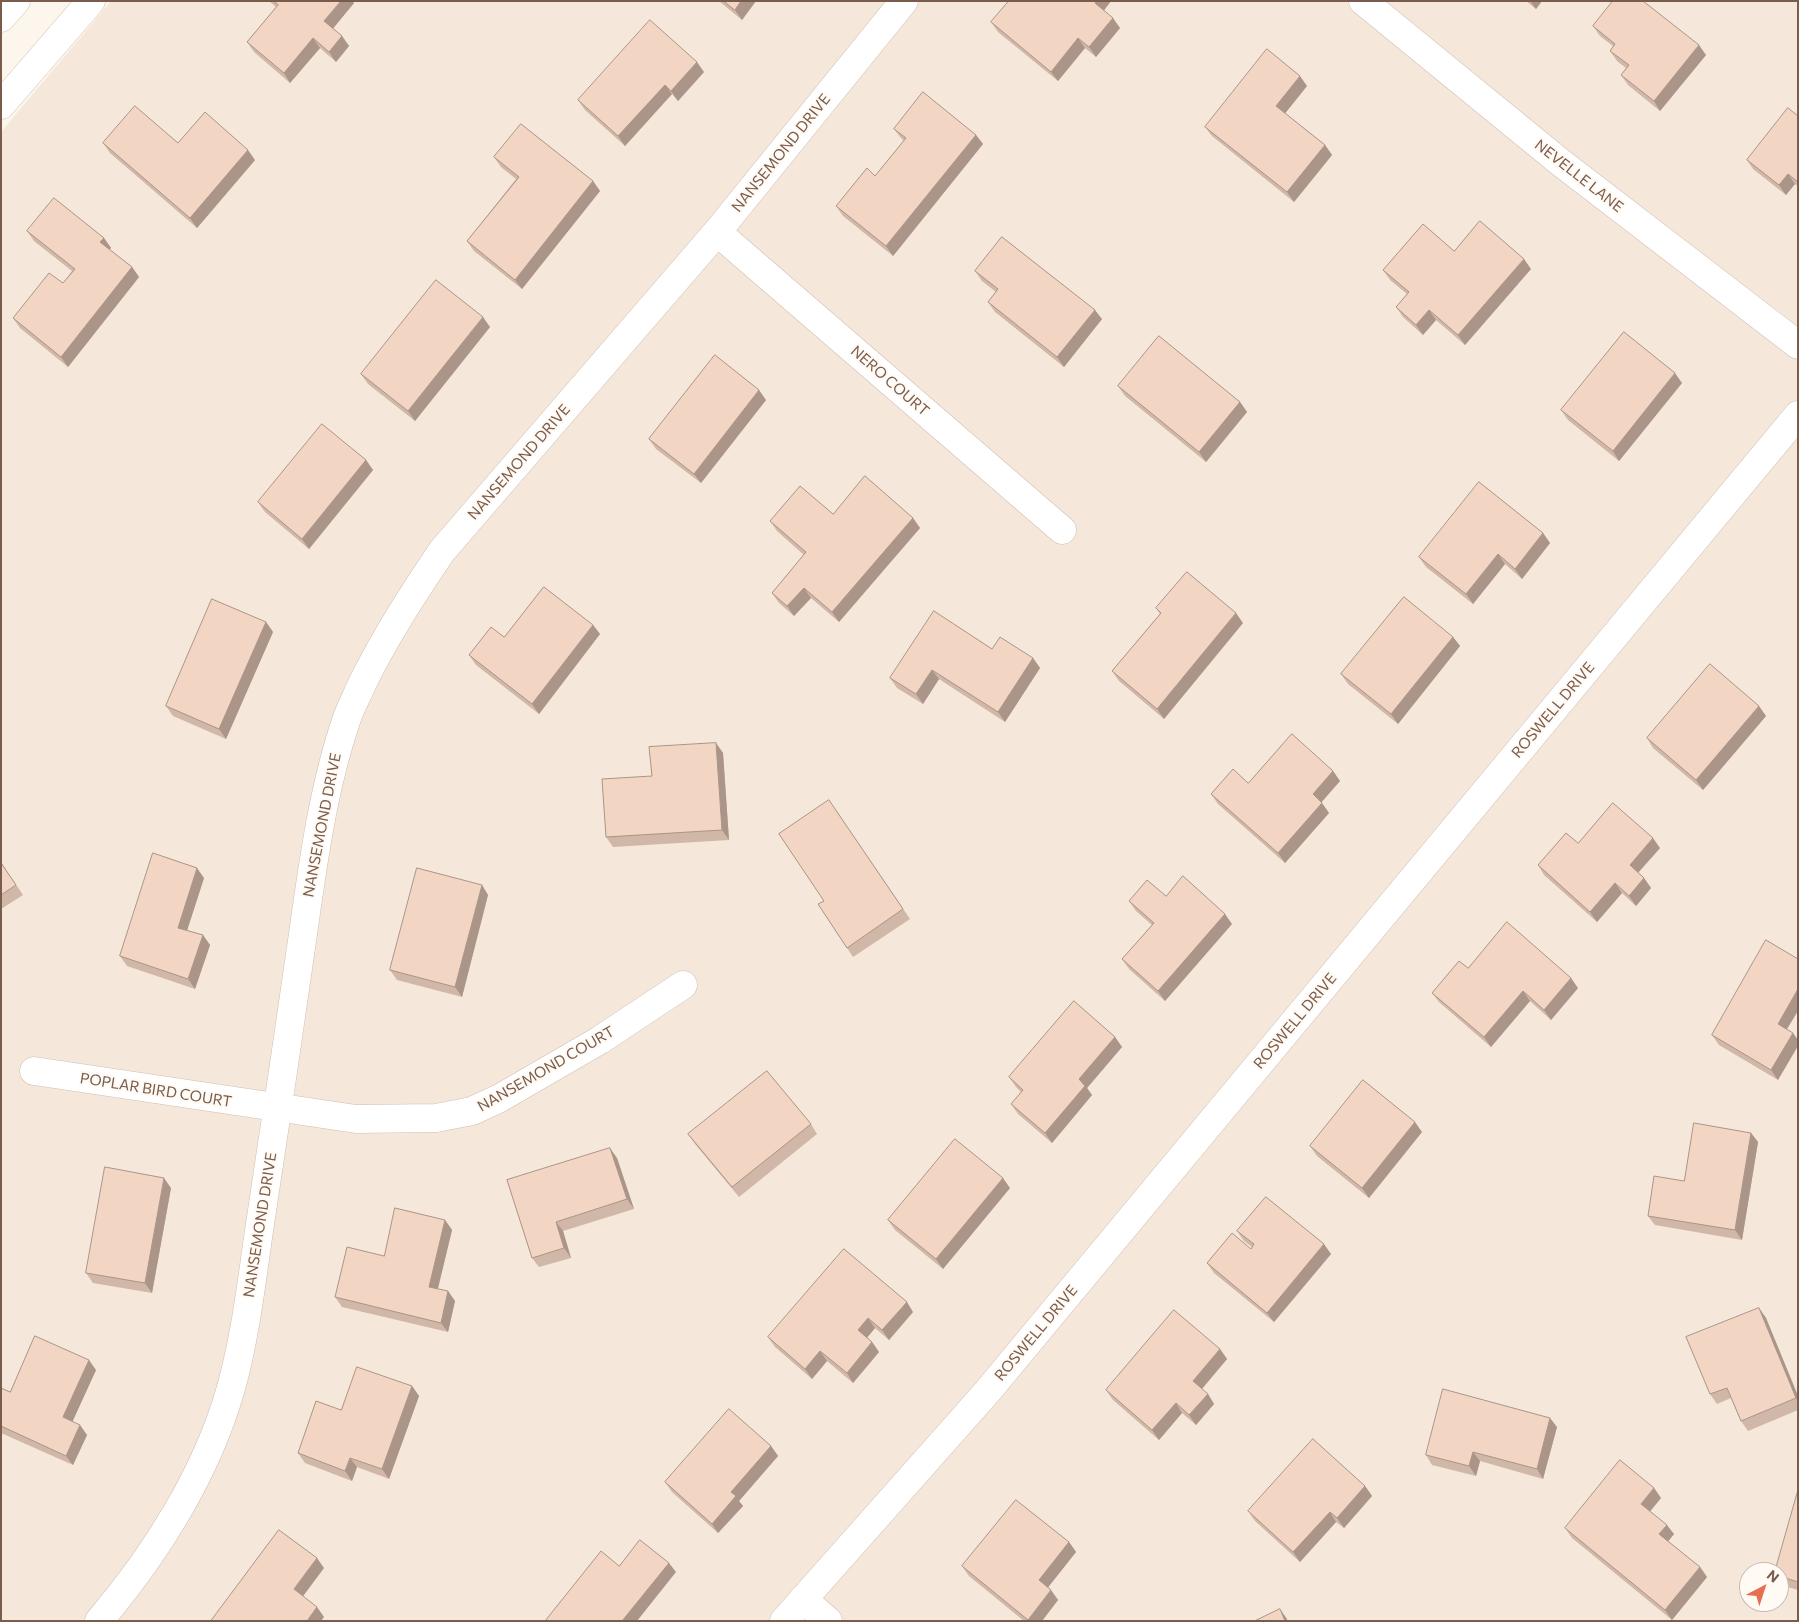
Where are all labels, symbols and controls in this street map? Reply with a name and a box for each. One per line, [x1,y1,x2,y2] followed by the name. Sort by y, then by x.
[728,90,834,216] street label: NANSEMOND DRIVE
[1531,136,1627,216] street label: NEVELLE LANE
[847,342,933,420] street label: NERO COURT
[464,401,574,523] street label: NANSEMOND DRIVE
[1508,659,1598,761] street label: ROSWELL DRIVE
[299,751,345,899] street label: NANSEMOND DRIVE
[1250,970,1340,1072] street label: ROSWELL DRIVE
[474,1022,618,1116] street label: NANSEMOND COURT
[79,1069,233,1111] street label: POPLAR BIRD COURT
[240,1151,280,1299] street label: NANSEMOND DRIVE
[991,1282,1081,1384] street label: ROSWELL DRIVE
[1739,1562,1789,1612] north arrow
[1764,1566,1783,1586] text: N

